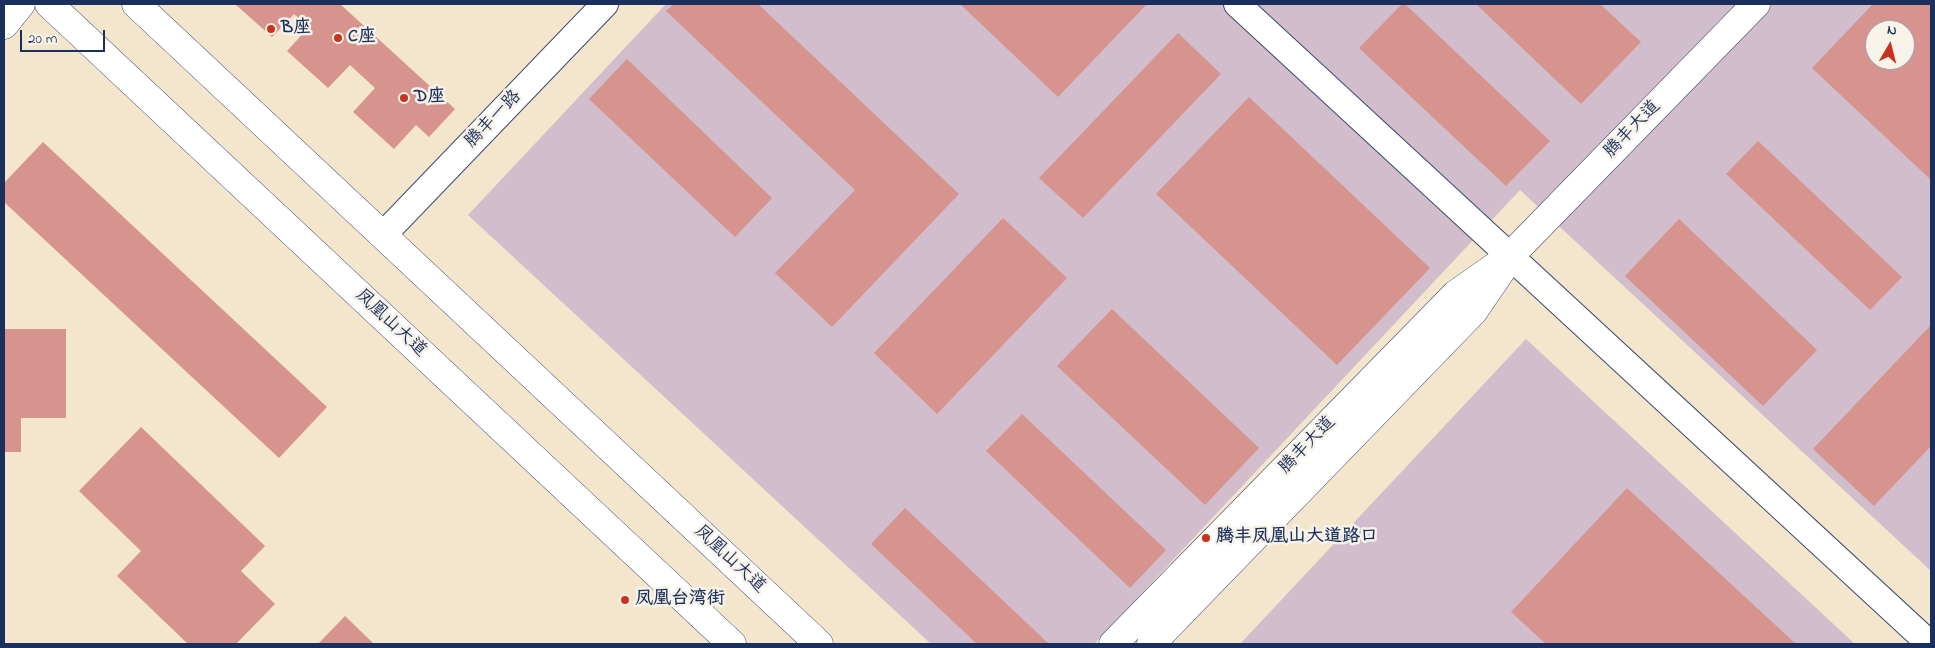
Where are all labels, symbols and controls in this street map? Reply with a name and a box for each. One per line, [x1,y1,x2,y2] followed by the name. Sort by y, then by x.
[281,18,311,40] place label: B座
[22,20,108,52] scale bar
[1865,20,1915,70] north arrow
[1886,20,1898,42] text: N
[265,23,277,35] marker: B座
[348,27,376,49] place label: C座
[28,28,57,50] text: 20 m
[332,32,344,44] marker: C座
[414,87,445,109] place label: D座
[461,87,527,153] street label: 腾丰一路
[398,92,410,104] marker: D座
[1600,97,1666,163] street label: 腾丰大道
[350,285,430,363] street label: 凤凰山大道
[1275,413,1341,479] street label: 腾丰大道
[689,521,769,599] street label: 凤凰山大道
[1216,527,1378,549] place label: 腾丰凤凰山大道路口
[1200,532,1212,544] marker: 腾丰凤凰山大道路口
[635,589,725,611] place label: 凤凰台湾街
[619,594,631,606] marker: 凤凰台湾街

